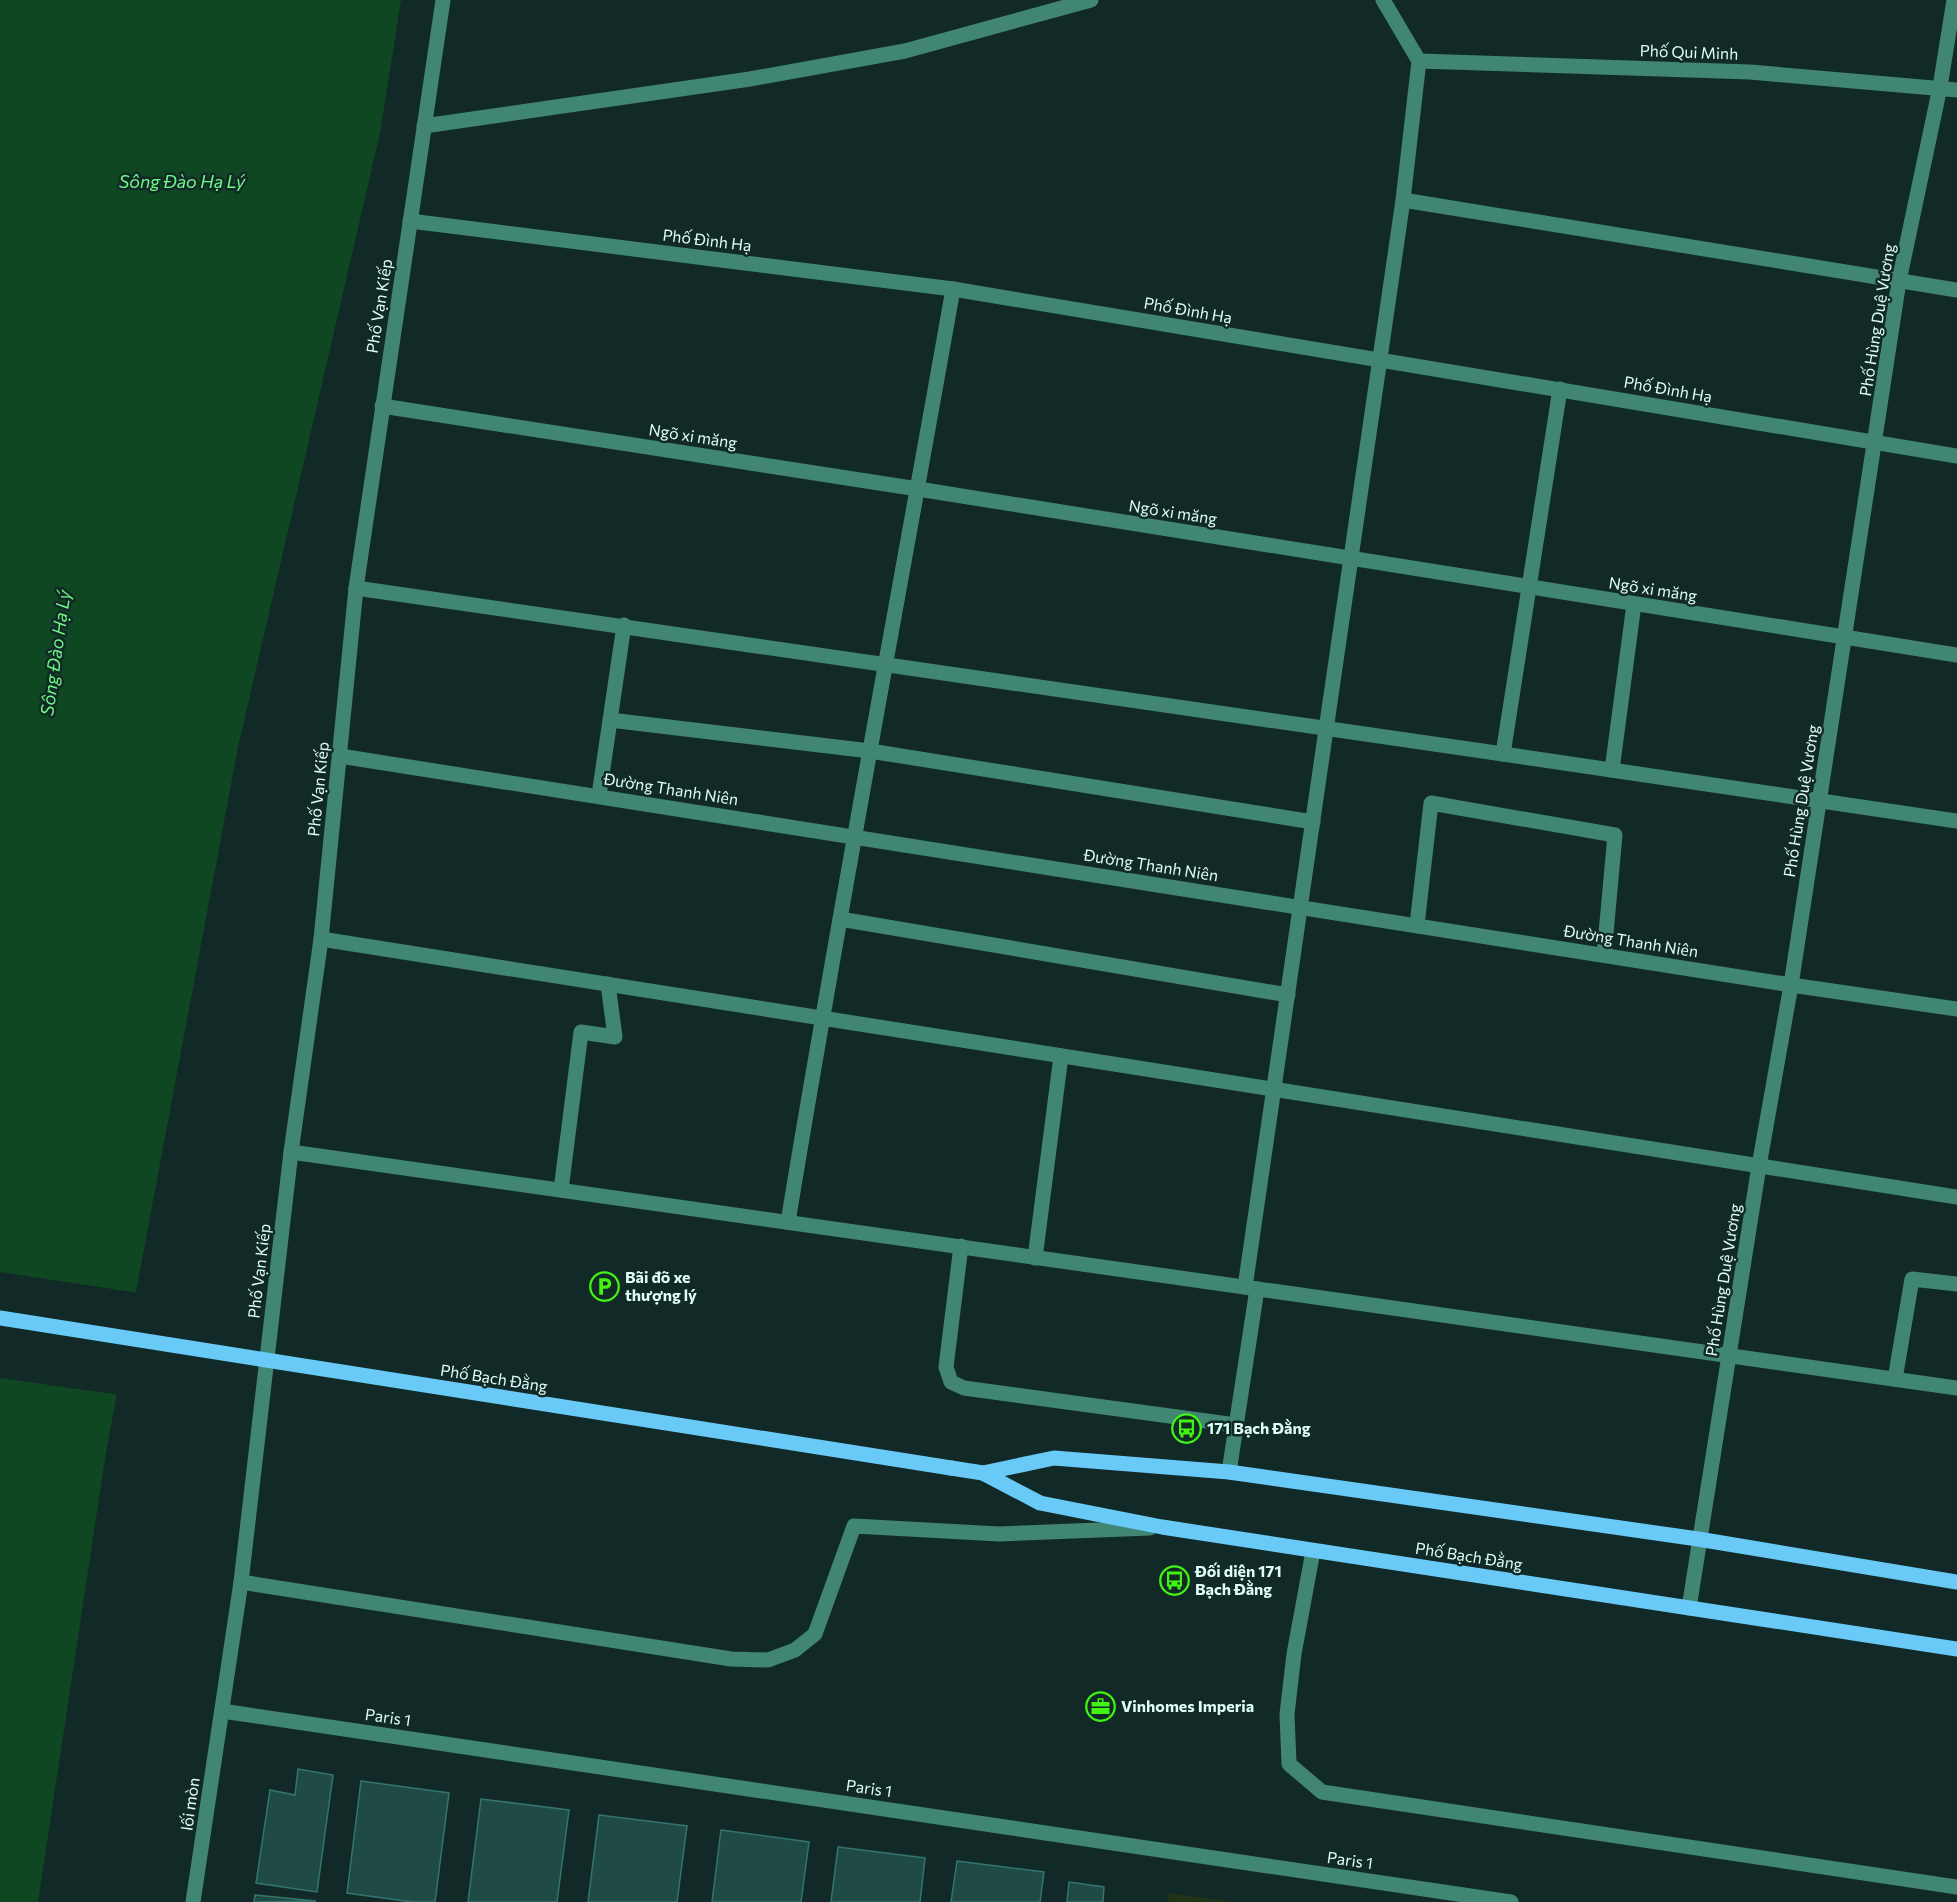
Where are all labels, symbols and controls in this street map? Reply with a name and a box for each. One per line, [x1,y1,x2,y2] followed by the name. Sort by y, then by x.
[1639,40,1739,63] street label: Phố Qui Minh
[119,170,246,192] water label: Sông Đào Hạ Lý
[662,225,753,254] street label: Phố Đình Hạ
[1855,242,1898,398] street label: Phố Hùng Duệ Vương
[362,257,395,354] street label: Phố Vạn Kiếp
[1142,292,1234,327] street label: Phố Đình Hạ
[1622,371,1714,406] street label: Phố Đình Hạ
[648,419,739,452] street label: Ngõ xi măng
[1128,495,1219,528] street label: Ngõ xi măng
[1608,572,1699,605] street label: Ngõ xi măng
[35,588,75,717] water label: Sông Đào Hạ Lý
[1779,723,1822,879] street label: Phố Hùng Duệ Vương
[303,741,332,837] street label: Phố Vạn Kiếp
[601,768,740,809] street label: Đường Thanh Niên
[1081,844,1220,885] street label: Đường Thanh Niên
[1561,920,1700,961] street label: Đường Thanh Niên
[1701,1202,1744,1358] street label: Phố Hùng Duệ Vương
[243,1223,274,1319] street label: Phố Vạn Kiếp
[625,1267,697,1305] place label: Bãi đõ xe thượng lý
[588,1270,620,1302] parking icon: Bãi đõ xe thượng lý
[439,1360,549,1395] street label: Phố Bạch Đằng
[1170,1412,1202,1444] bus stop icon: 171 Bạch Đằng
[1207,1418,1311,1438] place label: 171 Bạch Đằng
[1414,1538,1524,1573] street label: Phố Bạch Đằng
[1194,1561,1282,1599] place label: Đối diện 171 Bạch Đằng
[1158,1564,1190,1596] bus stop icon: Đối diện 171 Bạch Đằng
[1084,1690,1116,1722] office icon: Vinhomes Imperia
[1121,1696,1254,1715] place label: Vinhomes Imperia
[364,1704,412,1729] street label: Paris 1
[845,1775,893,1800] street label: Paris 1
[176,1776,203,1832] street label: lối mòn
[1326,1847,1374,1872] street label: Paris 1

